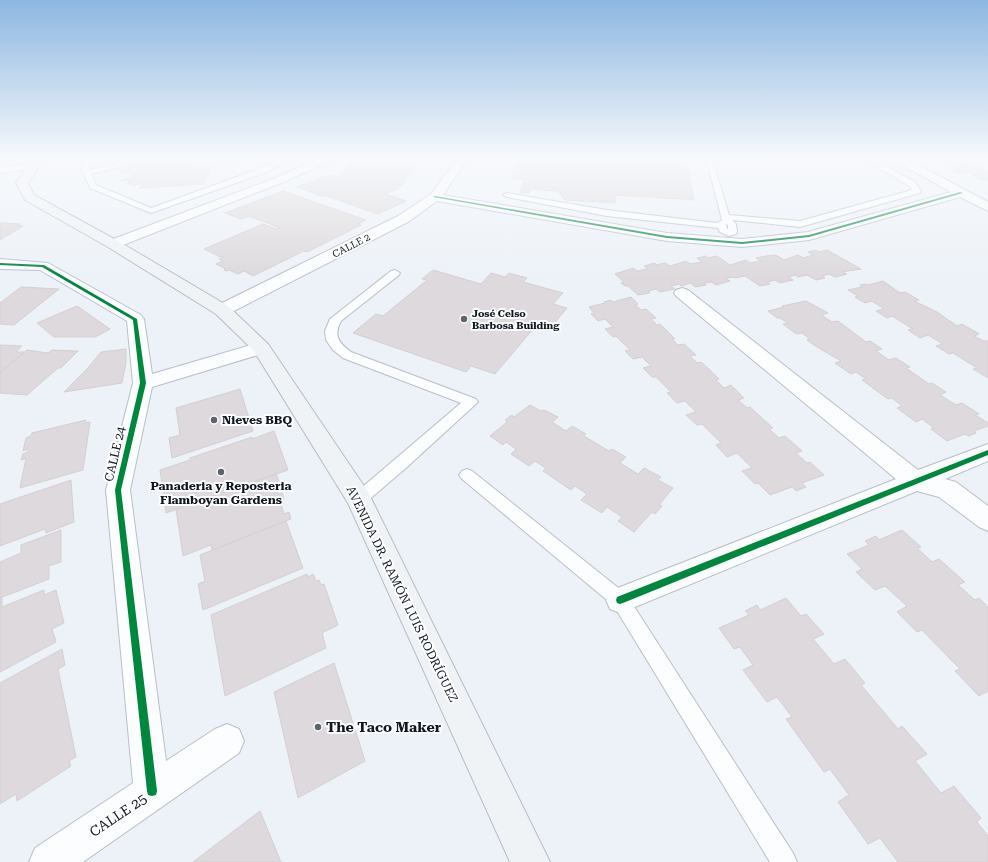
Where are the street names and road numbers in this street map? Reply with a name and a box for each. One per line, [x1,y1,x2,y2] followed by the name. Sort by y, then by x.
[330,231,372,260] street label: CALLE 2
[102,425,128,483] street label: CALLE 24
[343,484,461,704] street label: AVENIDA DR. RAMÓN LUIS RODRÍGUEZ
[86,790,150,840] street label: CALLE 25

